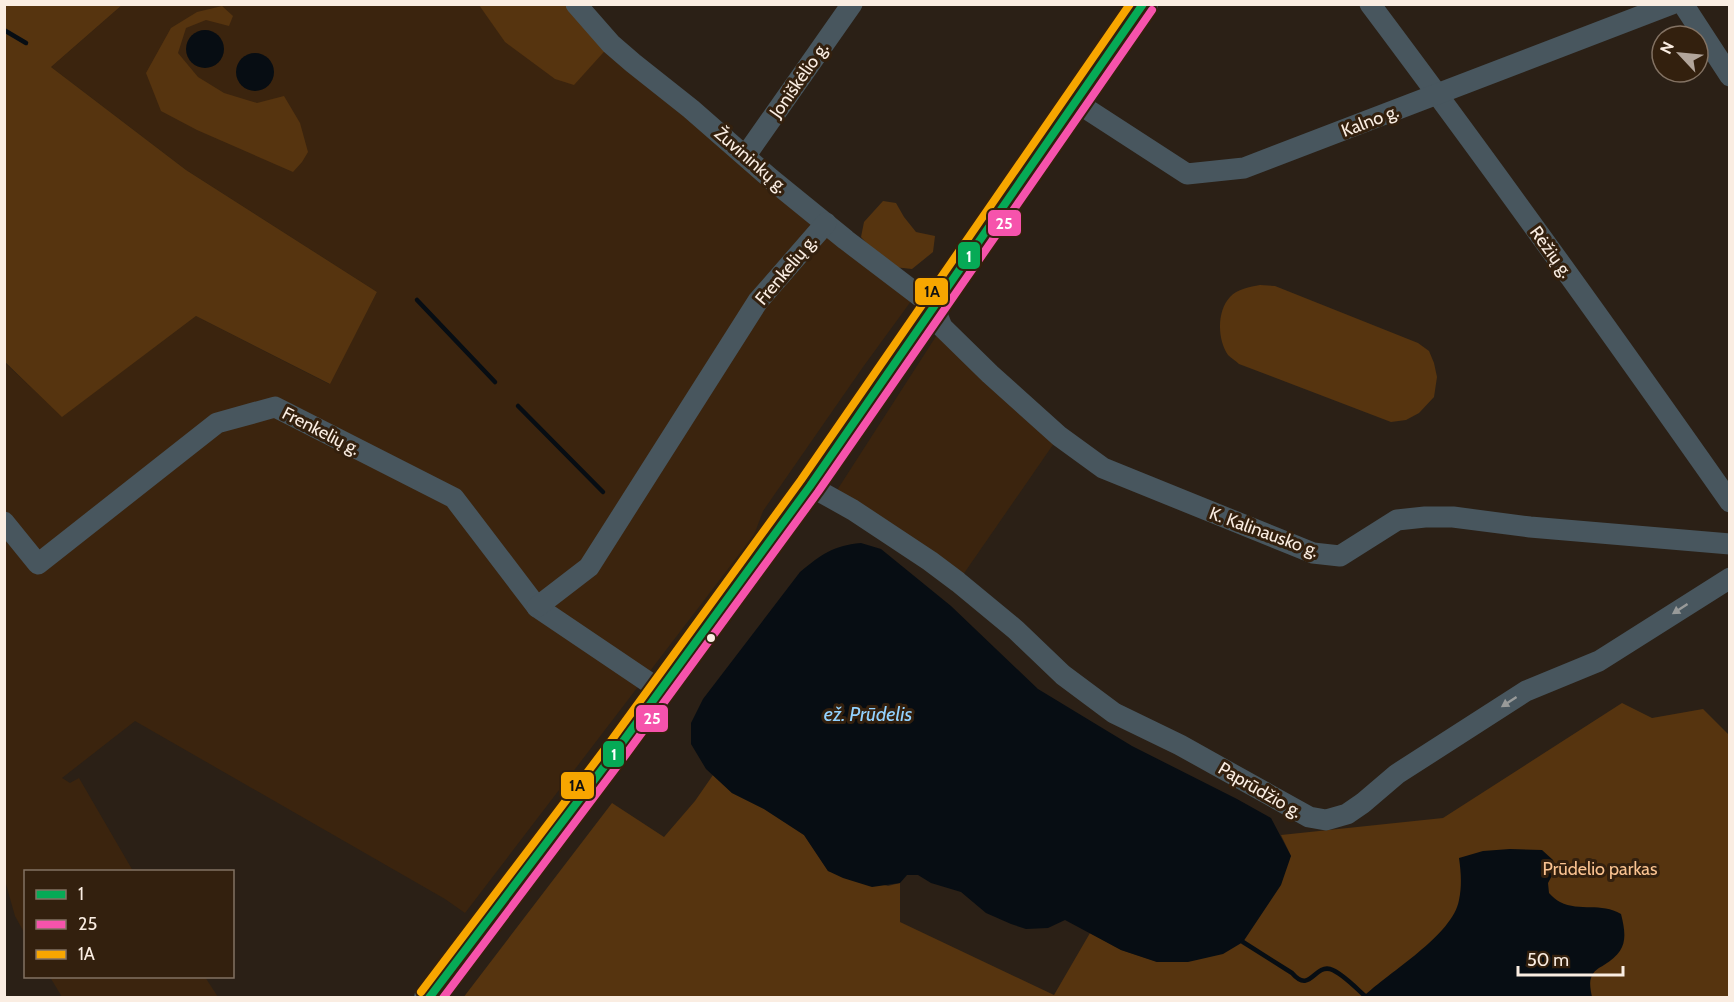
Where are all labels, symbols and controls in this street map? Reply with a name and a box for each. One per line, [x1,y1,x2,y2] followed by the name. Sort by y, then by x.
[1650,24,1710,84] north arrow
[764,38,833,123] street label: Joniškėlio g.
[1656,38,1678,57] text: N
[1338,100,1402,142] street label: Kalno g.
[710,122,793,198] street label: Žuvininkų g.
[987,209,1022,237] line badge: 25
[995,214,1013,233] text: 25
[1525,222,1577,282] street label: Rėžių g.
[750,231,822,309] street label: Frenkelių g.
[957,241,981,270] line badge: 1
[966,247,972,266] text: 1
[914,277,949,306] line badge: 1A
[924,282,940,301] text: 1A
[278,402,364,460] street label: Frenkelių g.
[1206,502,1322,562] street label: K. Kalinausko g.
[1672,604,1688,615] one-way arrow
[705,632,717,644] unlabelled marker
[1502,696,1518,708] one-way arrow
[824,702,912,726] water label: ež. Prūdelis
[635,704,669,733] line badge: 25
[643,709,661,728] text: 25
[602,740,625,768] line badge: 1
[611,745,617,764] text: 1
[1214,757,1306,823] street label: Paprūdžio g.
[560,771,595,800] line badge: 1A
[569,776,585,795] text: 1A
[1543,858,1657,880] park label: Prūdelio parkas
[24,870,234,978] legend
[78,883,84,905] text: 1
[78,913,97,935] text: 25
[1518,939,1623,977] scale bar
[78,943,95,965] text: 1A
[1527,949,1569,971] text: 50 m

